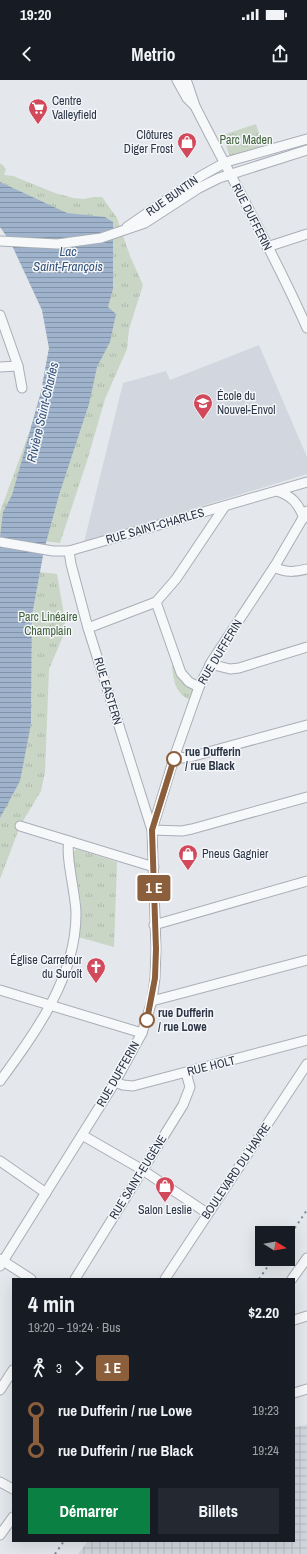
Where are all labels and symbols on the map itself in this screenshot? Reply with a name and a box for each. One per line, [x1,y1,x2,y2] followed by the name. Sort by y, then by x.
[52,93,97,123] place label: Centre Valleyfield
[27,97,49,125] supermarket icon: Centre Valleyfield
[124,127,173,157] place label: Clôtures Diger Frost
[176,131,198,159] shop icon: Clôtures Diger Frost
[219,132,273,148] park label: Parc Maden
[143,172,201,220] street label: RUE BUNTIN
[228,181,276,253] street label: RUE DUFFERIN
[33,243,103,275] water label: Lac Saint-François
[23,360,62,464] water label: Rivière Saint-Charles
[217,388,276,418] place label: École du Nouvel-Envol
[192,392,214,420] school or university icon: École du Nouvel-Envol
[104,504,207,548] street label: RUE SAINT-CHARLES
[18,609,78,639] park label: Parc Linéaire Champlain
[194,616,246,688] street label: RUE DUFFERIN
[90,655,126,727] street label: RUE EASTERN
[185,744,241,774] place label: rue Dufferin / rue Black
[166,751,182,767] marker: rue Dufferin / rue Black
[177,843,199,871] shop icon: Pneus Gagnier
[202,846,269,862] place label: Pneus Gagnier
[131,875,177,901] line badge: 1 E
[10,952,83,982] place label: Église Carrefour du Suroît
[85,956,107,984] church icon: Église Carrefour du Suroît
[158,1005,214,1035] place label: rue Dufferin / rue Lowe
[139,1012,155,1028] marker: rue Dufferin / rue Lowe
[93,1038,143,1110] street label: RUE DUFFERIN
[185,1052,237,1080] street label: RUE HOLT
[198,1120,274,1222] street label: BOULEVARD DU HAVRE
[106,1132,170,1222] street label: RUE SAINT-EUGÈNE
[154,1175,176,1203] shop icon: Salon Leslie
[138,1202,192,1218] place label: Salon Leslie
[255,1226,295,1266] north arrow

